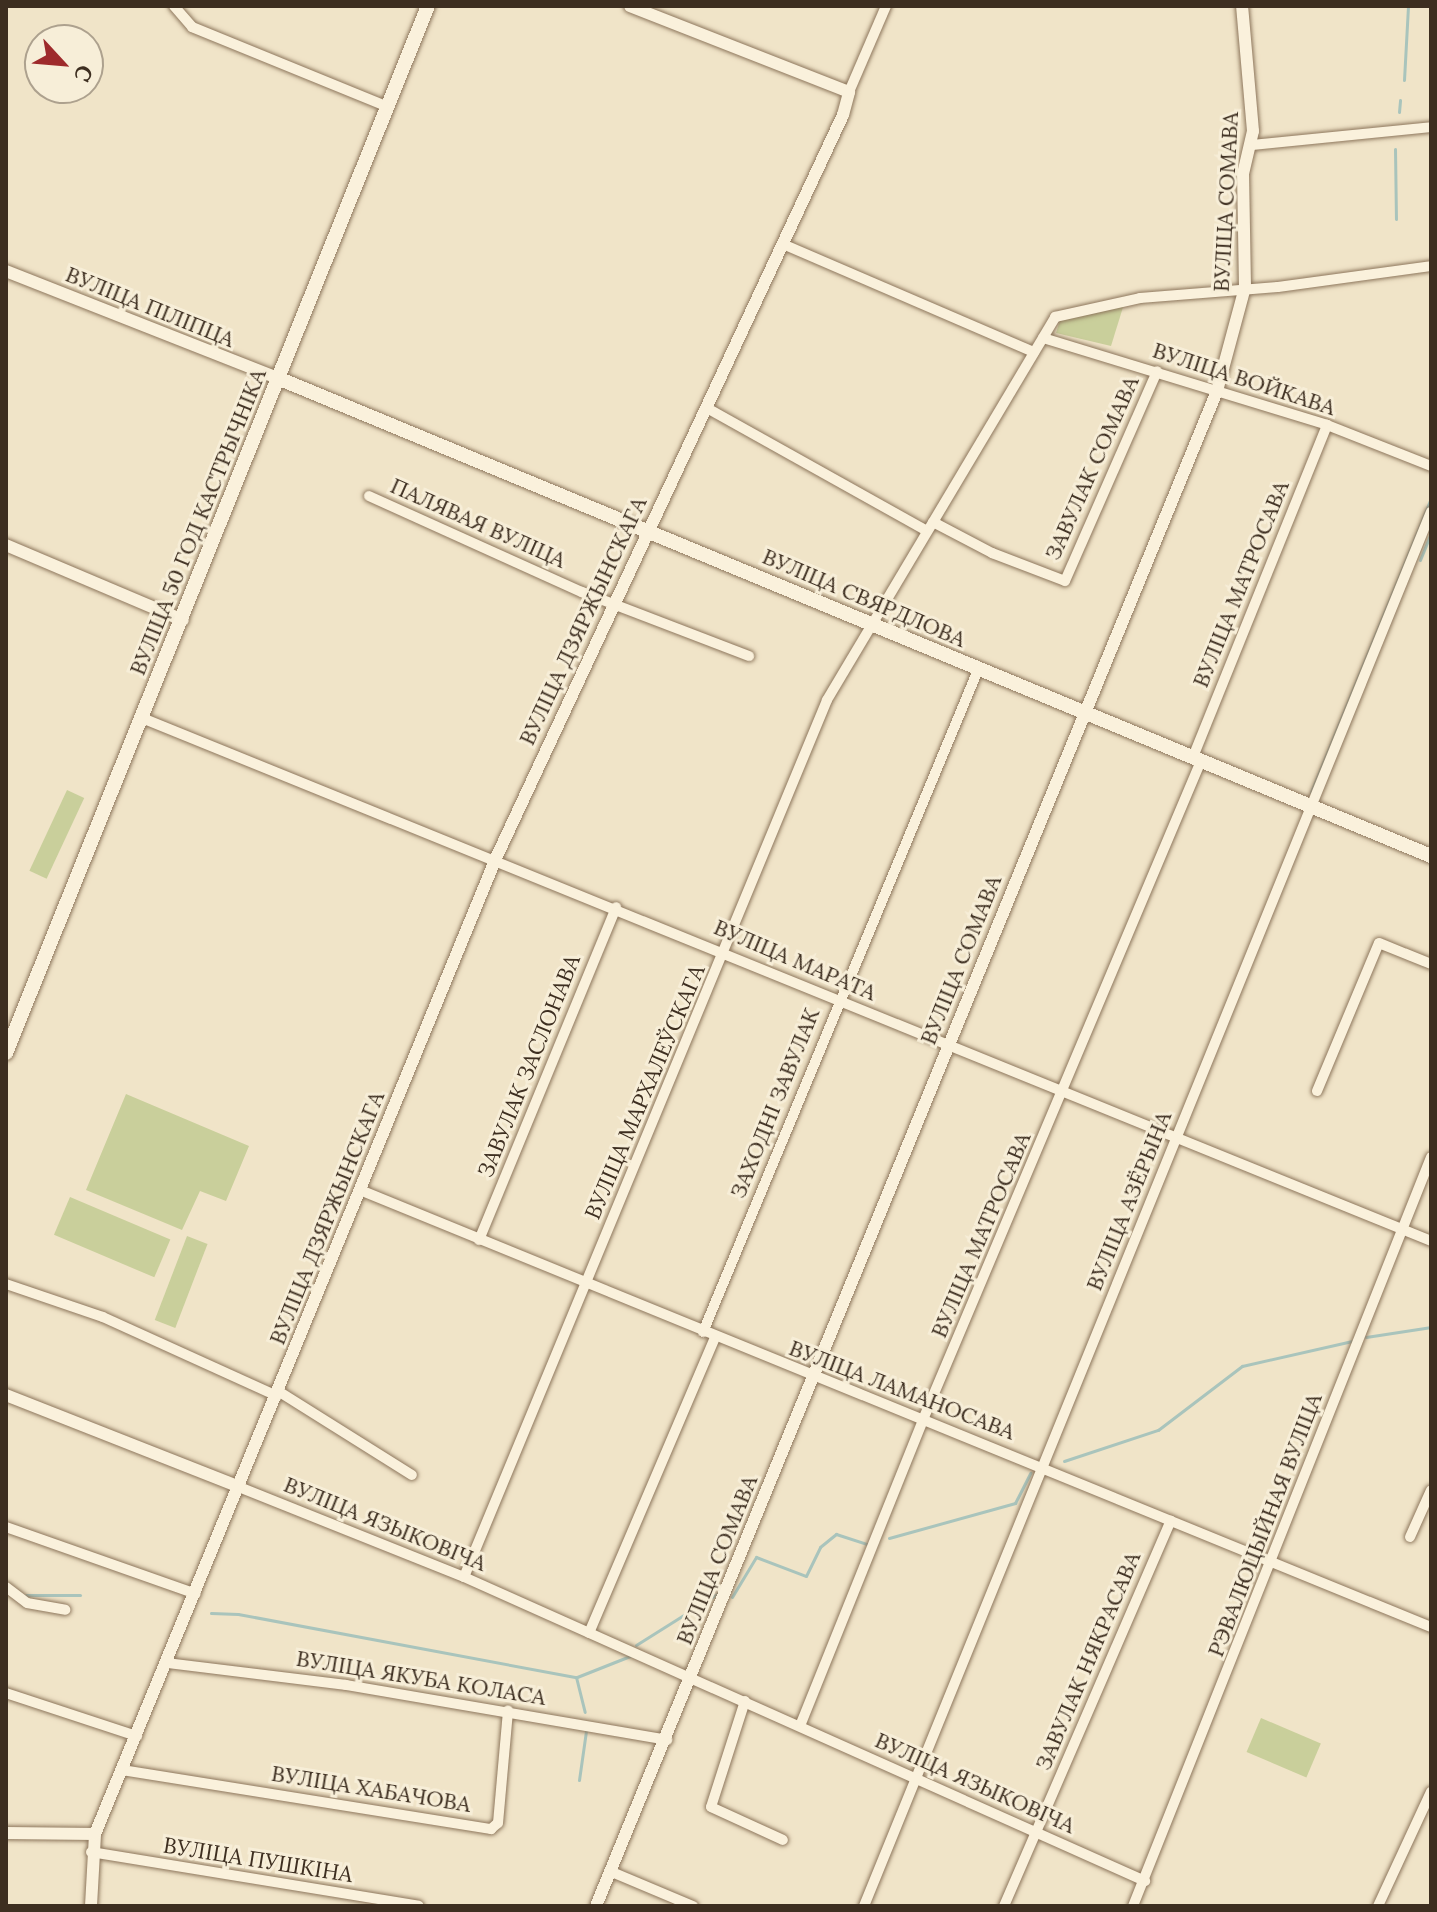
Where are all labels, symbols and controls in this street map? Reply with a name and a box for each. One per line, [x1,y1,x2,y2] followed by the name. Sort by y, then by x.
[24,24,104,104] north arrow
[68,61,100,87] text: С
[1208,111,1244,293] street label: ВУЛІЦА СОМАВА
[62,261,238,353] street label: ВУЛІЦА ПІЛІПЦА
[1149,337,1339,421] street label: ВУЛІЦА ВОЙКАВА
[124,365,272,679] street label: ВУЛІЦА 50 ГОД КАСТРЫЧНІКА
[1040,372,1144,564] street label: ЗАВУЛАК СОМАВА
[386,473,570,573] street label: ПАЛЯВАЯ ВУЛІЦА
[1187,477,1295,691] street label: ВУЛІЦА МАТРОСАВА
[514,493,652,749] street label: ВУЛІЦА ДЗЯРЖЫНСКАГА
[758,543,970,653] street label: ВУЛІЦА СВЯРДЛОВА
[915,872,1007,1048] street label: ВУЛІЦА СОМАВА
[710,914,880,1006] street label: ВУЛІЦА МАРАТА
[472,951,586,1181] street label: ЗАВУЛАК ЗАСЛОНАВА
[579,961,711,1223] street label: ВУЛІЦА МАРХАЛЕЎСКАГА
[725,1004,825,1202] street label: ЗАХОДНІ ЗАВУЛАК
[264,1088,390,1348] street label: ВУЛІЦА ДЗЯРЖЫНСКАГА
[1081,1108,1177,1294] street label: ВУЛІЦА АЗЁРЫНА
[926,1128,1036,1342] street label: ВУЛІЦА МАТРОСАВА
[785,1335,1019,1445] street label: ВУЛІЦА ЛАМАНОСАВА
[1202,1390,1328,1660] street label: РЭВАЛЮЦЫЙНАЯ ВУЛІЦА
[280,1471,490,1577] street label: ВУЛІЦА ЯЗЫКОВІЧА
[671,1472,763,1648] street label: ВУЛІЦА СОМАВА
[1030,1548,1146,1774] street label: ЗАВУЛАК НЯКРАСАВА
[294,1645,548,1711] street label: ВУЛІЦА ЯКУБА КОЛАСА
[871,1727,1079,1839] street label: ВУЛІЦА ЯЗЫКОВІЧА
[269,1760,473,1818] street label: ВУЛІЦА ХАБАЧОВА
[161,1832,355,1888] street label: ВУЛІЦА ПУШКІНА

